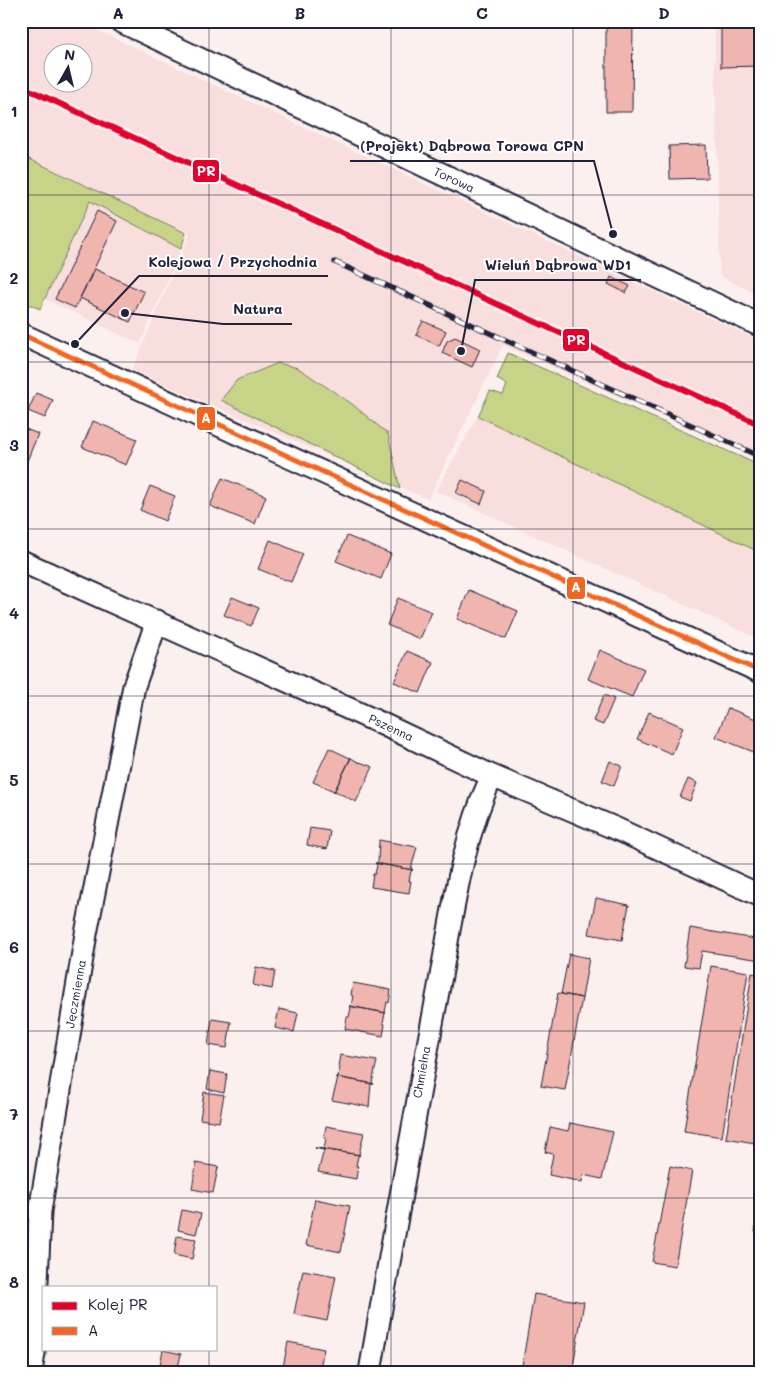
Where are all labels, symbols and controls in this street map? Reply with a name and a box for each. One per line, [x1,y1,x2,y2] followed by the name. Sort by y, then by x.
[112,2,124,23] text: A
[295,2,305,23] text: B
[476,2,488,23] text: C
[658,2,670,23] text: D
[42,42,92,92] north arrow
[63,44,76,65] text: N
[10,100,18,121] text: 1
[350,132,594,161] callout: (Projekt) Dąbrowa Torowa CPN
[360,136,584,155] text: (Projekt) Dąbrowa Torowa CPN
[192,159,220,183] line badge: PR
[196,161,216,180] text: PR
[431,163,478,196] street label: Torowa
[139,247,328,276] callout: Kolejowa / Przychodnia
[475,251,641,280] callout: Wieluń Dąbrowa WD1
[149,252,318,271] text: Kolejowa / Przychodnia
[485,255,631,274] text: Wieluń Dąbrowa WD1
[10,267,19,288] text: 2
[223,295,292,324] callout: Natura
[233,299,283,318] text: Natura
[562,328,590,352] line badge: PR
[566,330,586,349] text: PR
[196,406,216,431] line badge: A
[201,408,211,427] text: A
[9,434,19,455] text: 3
[566,576,586,600] line badge: A
[571,577,581,596] text: A
[9,602,19,623] text: 4
[366,710,417,744] street label: Pszenna
[9,769,19,790] text: 5
[9,936,19,957] text: 6
[61,958,89,1029] street label: Jęczmienna
[409,1044,434,1099] street label: Chmielna
[10,1103,19,1124] text: 7
[9,1271,19,1292] text: 8
[42,1286,218,1350] legend
[88,1294,148,1314] text: Kolej PR
[88,1320,98,1340] text: A

